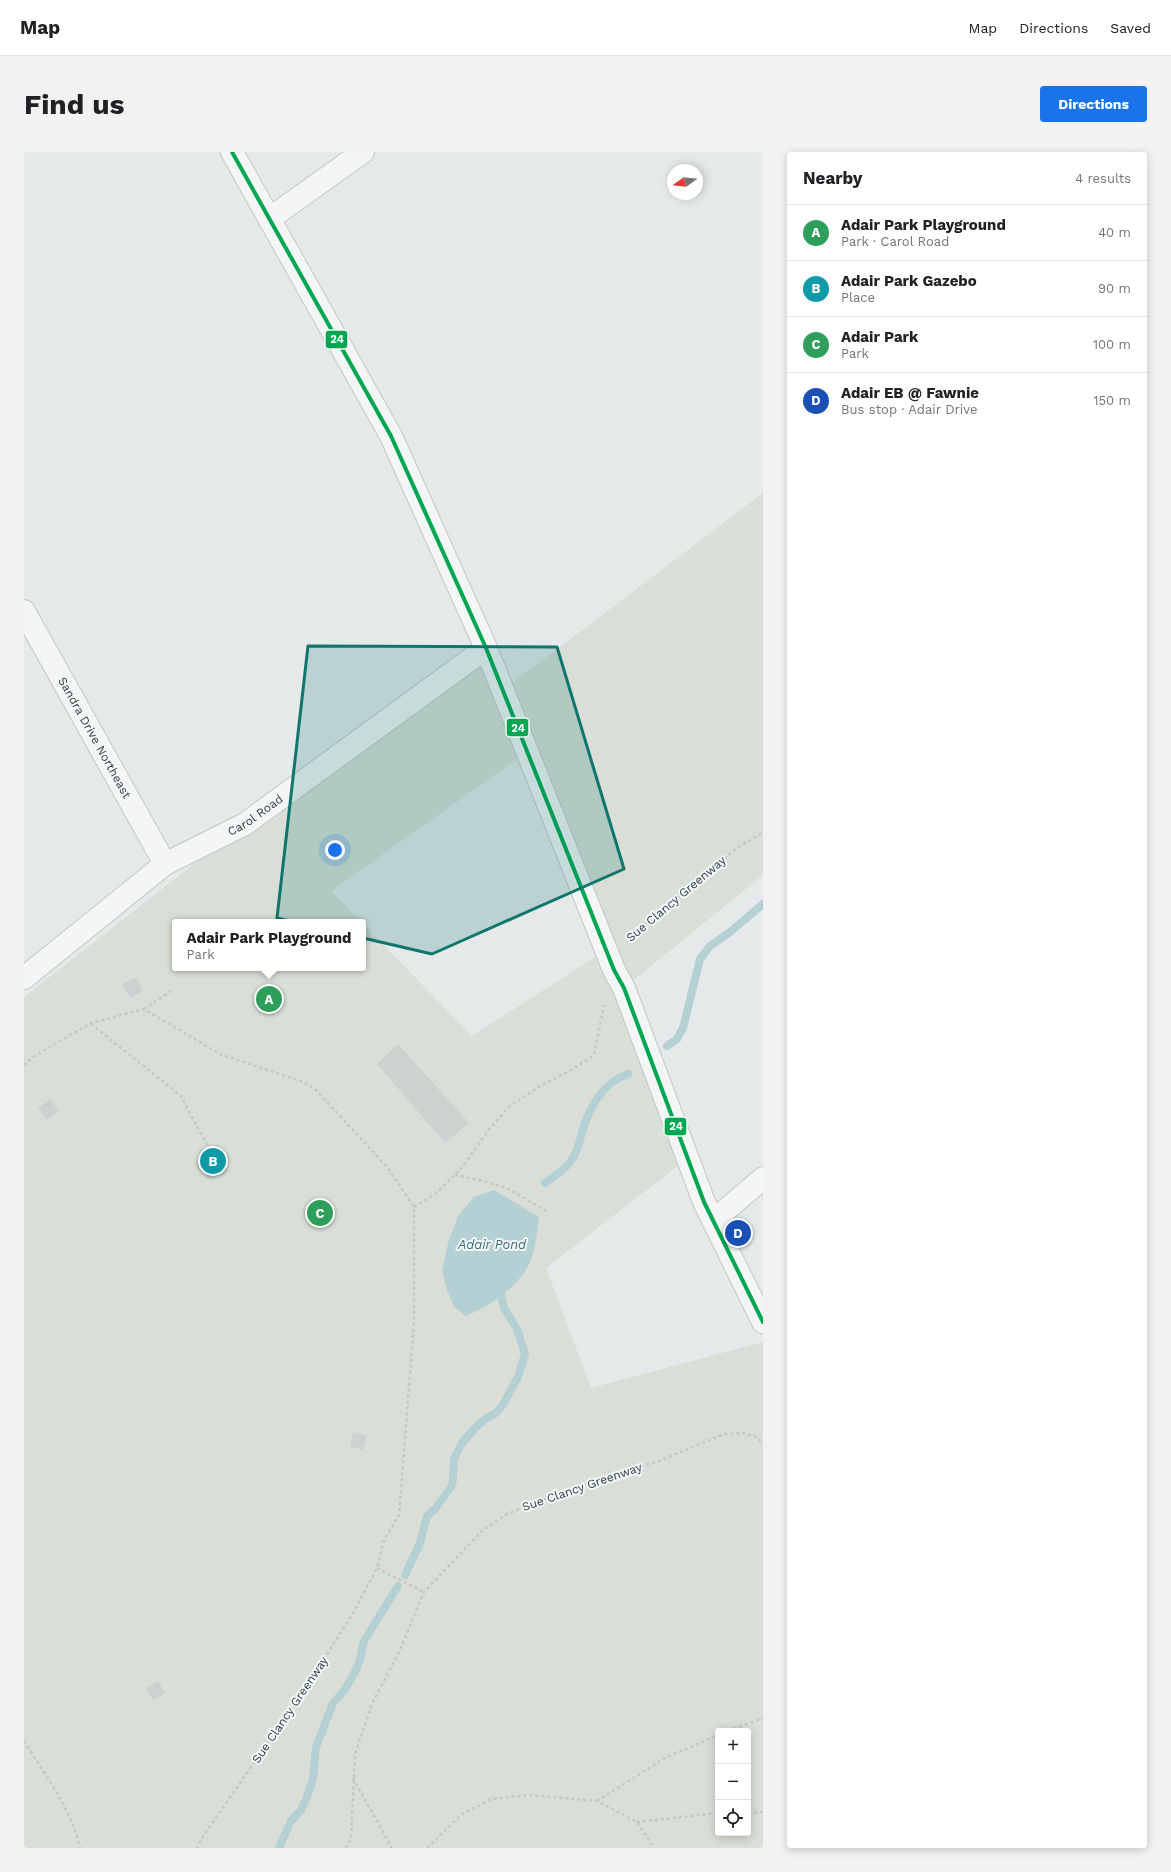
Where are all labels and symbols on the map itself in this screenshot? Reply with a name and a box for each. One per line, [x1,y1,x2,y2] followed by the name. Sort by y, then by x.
[667,164,703,200] north arrow
[325,330,348,349] line badge: 24
[330,333,344,346] text: 24
[55,675,134,801] street label: Sandra Drive Northeast
[506,718,529,737] line badge: 24
[511,722,525,735] text: 24
[225,792,286,839] street label: Carol Road
[325,840,345,860] your location
[623,853,729,945] street label: Sue Clancy Greenway
[256,984,282,1014] pin: A
[664,1117,687,1136] line badge: 24
[669,1120,683,1133] text: 24
[200,1146,226,1176] pin: B
[307,1198,333,1228] pin: C
[725,1218,751,1248] pin: D
[457,1237,527,1252] water label: Adair Pond
[520,1460,644,1514] street label: Sue Clancy Greenway
[249,1653,331,1766] street label: Sue Clancy Greenway

